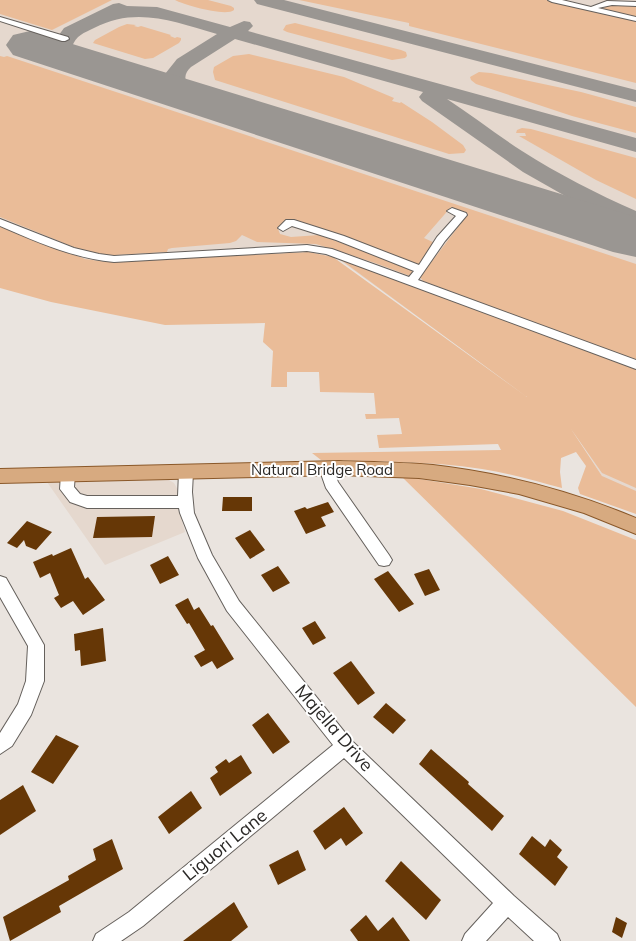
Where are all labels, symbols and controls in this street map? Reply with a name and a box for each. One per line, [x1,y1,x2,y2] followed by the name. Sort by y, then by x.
[251,460,393,479] street label: Natural Bridge Road
[290,679,378,776] street label: Majella Drive
[178,804,272,886] street label: Liguori Lane

